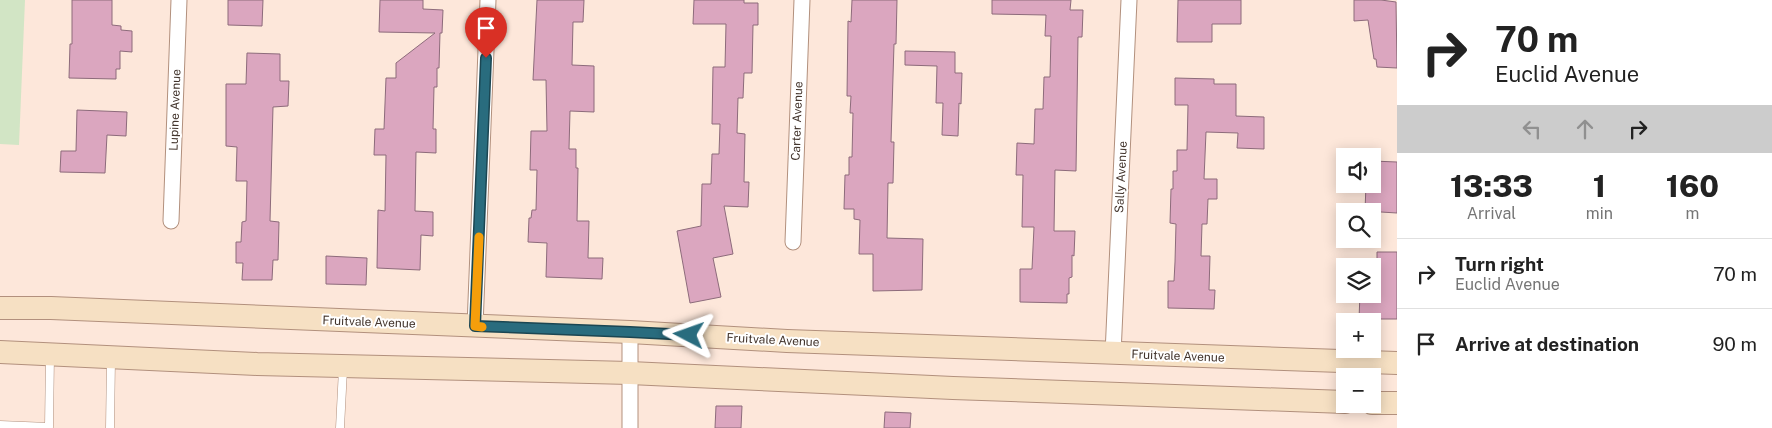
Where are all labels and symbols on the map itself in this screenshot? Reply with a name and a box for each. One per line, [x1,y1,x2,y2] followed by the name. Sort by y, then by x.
[465,7,507,58] pin
[167,69,183,151] street label: Lupine Avenue
[789,81,805,161] street label: Carter Avenue
[1112,140,1130,213] street label: Sally Avenue
[662,308,714,360] position arrow
[322,313,416,331] street label: Fruitvale Avenue
[726,331,820,349] street label: Fruitvale Avenue
[1131,347,1225,365] street label: Fruitvale Avenue

